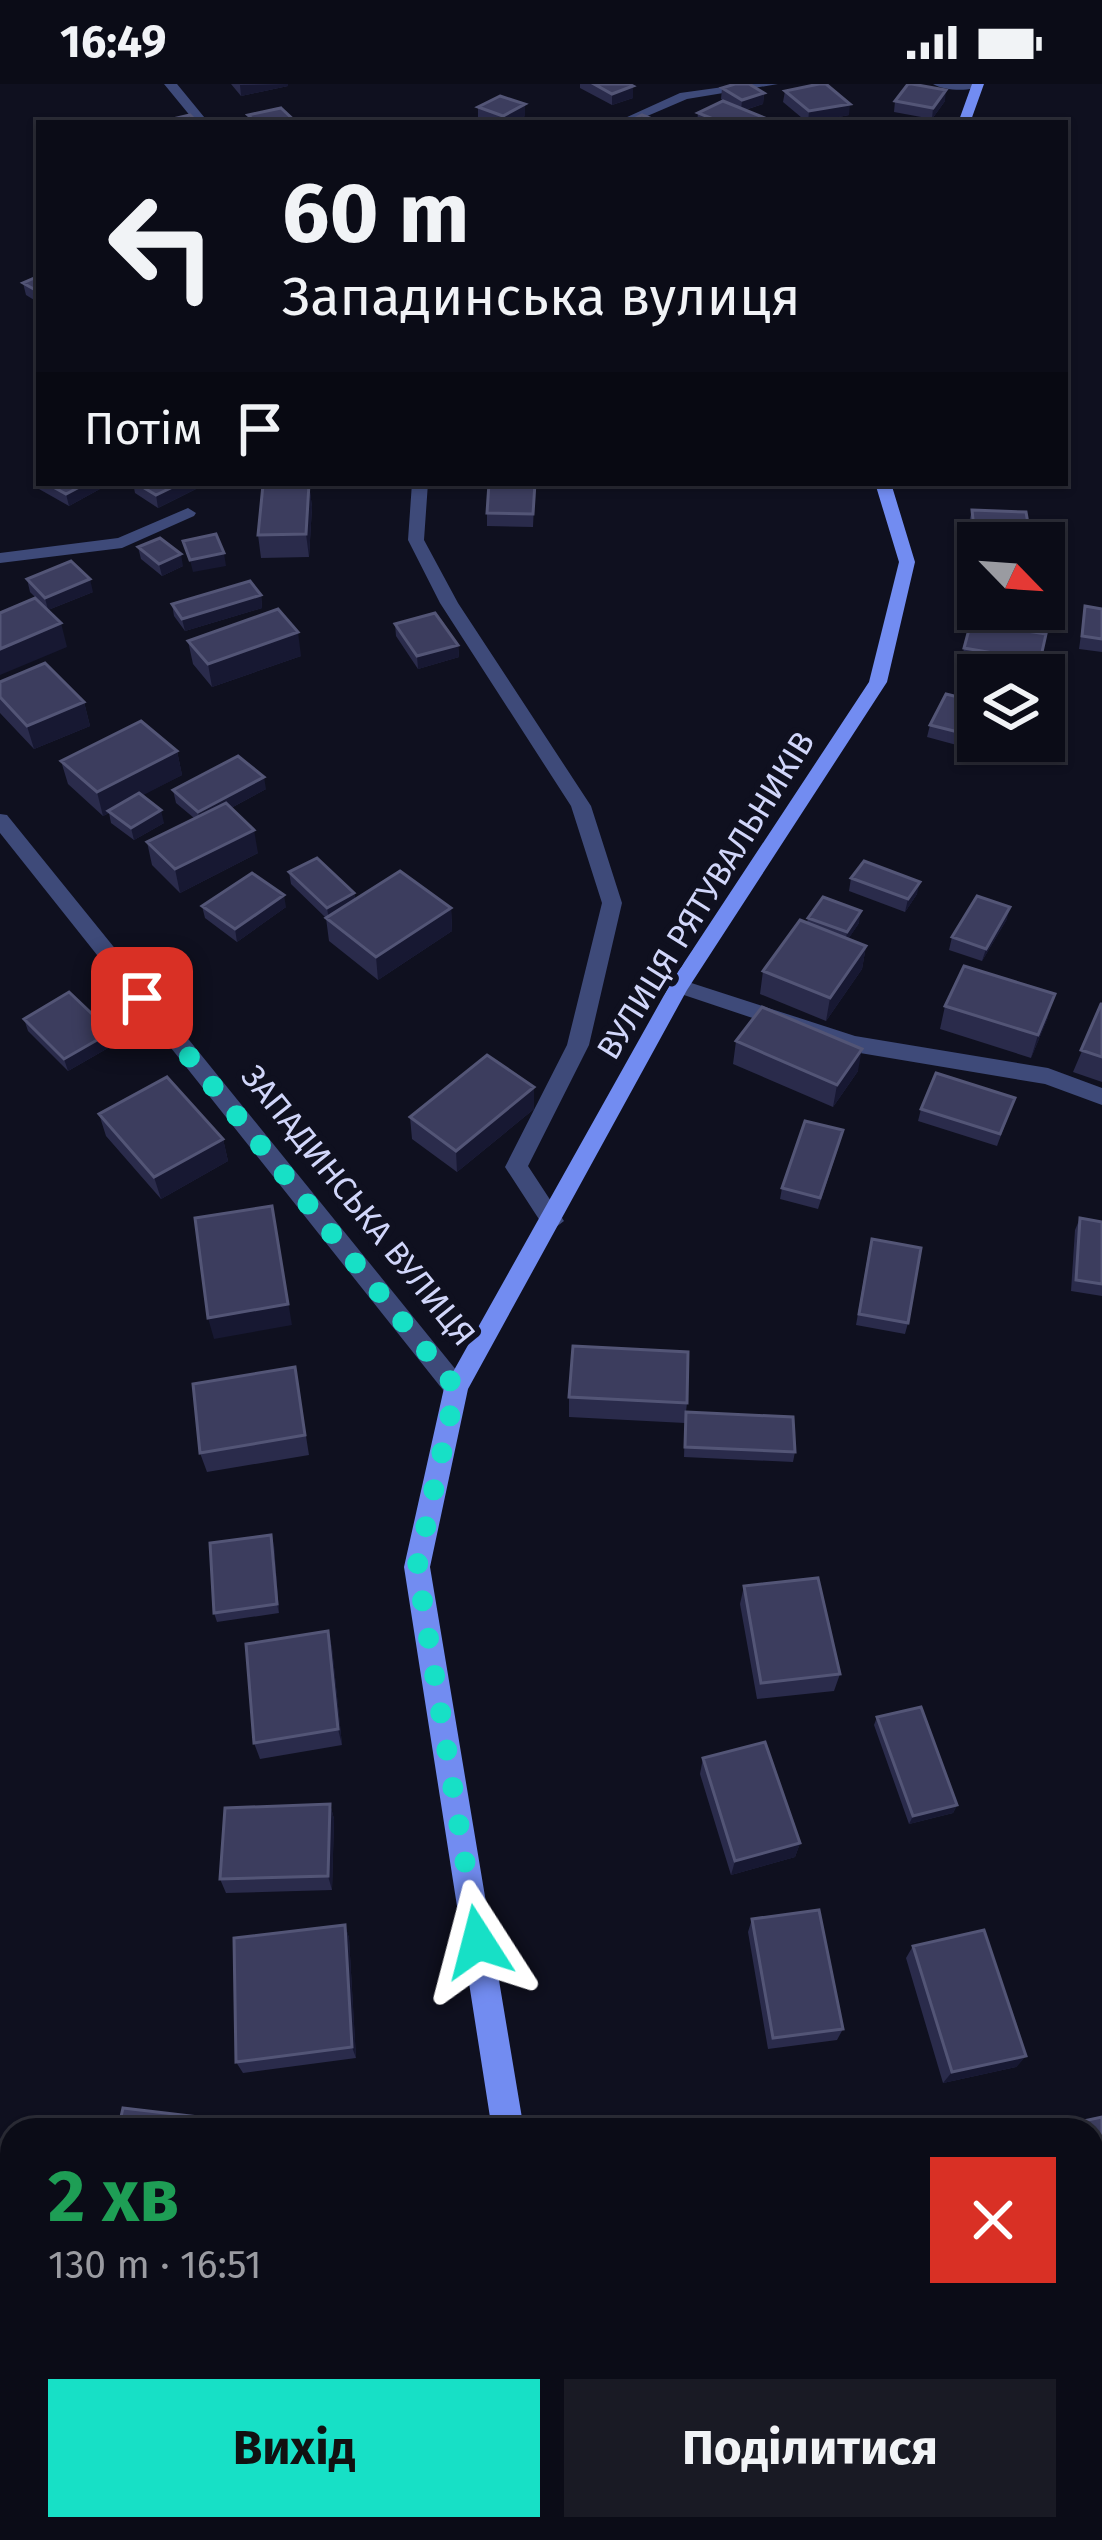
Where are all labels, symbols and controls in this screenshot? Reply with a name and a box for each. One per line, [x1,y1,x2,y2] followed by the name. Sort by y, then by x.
[60,15,167,69] text: 16:49
[282,163,469,264] text: 60 m
[84,168,240,324] icon: left
[282,265,800,329] text: Западинська вулиця
[227,396,293,462] icon: arrive
[84,402,203,456] text: Потім
[957,522,1065,630] north arrow
[957,522,1065,762] map controls
[957,654,1065,762] button: layers
[588,724,823,1067] street label: ВУЛИЦЯ РЯТУВАЛЬНИКІВ
[91,947,193,1049] pin
[109,965,175,1031] icon: arrive
[233,1057,484,1354] street label: ЗАПАДИНСЬКА ВУЛИЦЯ
[415,1879,541,2005] position arrow
[48,2154,179,2240] text: 2 хв
[930,2157,1056,2283] button: close
[48,2242,262,2288] text: 130 m · 16:51
[48,2379,540,2517] button: Вихід
[564,2379,1056,2517] button: Поділитися

